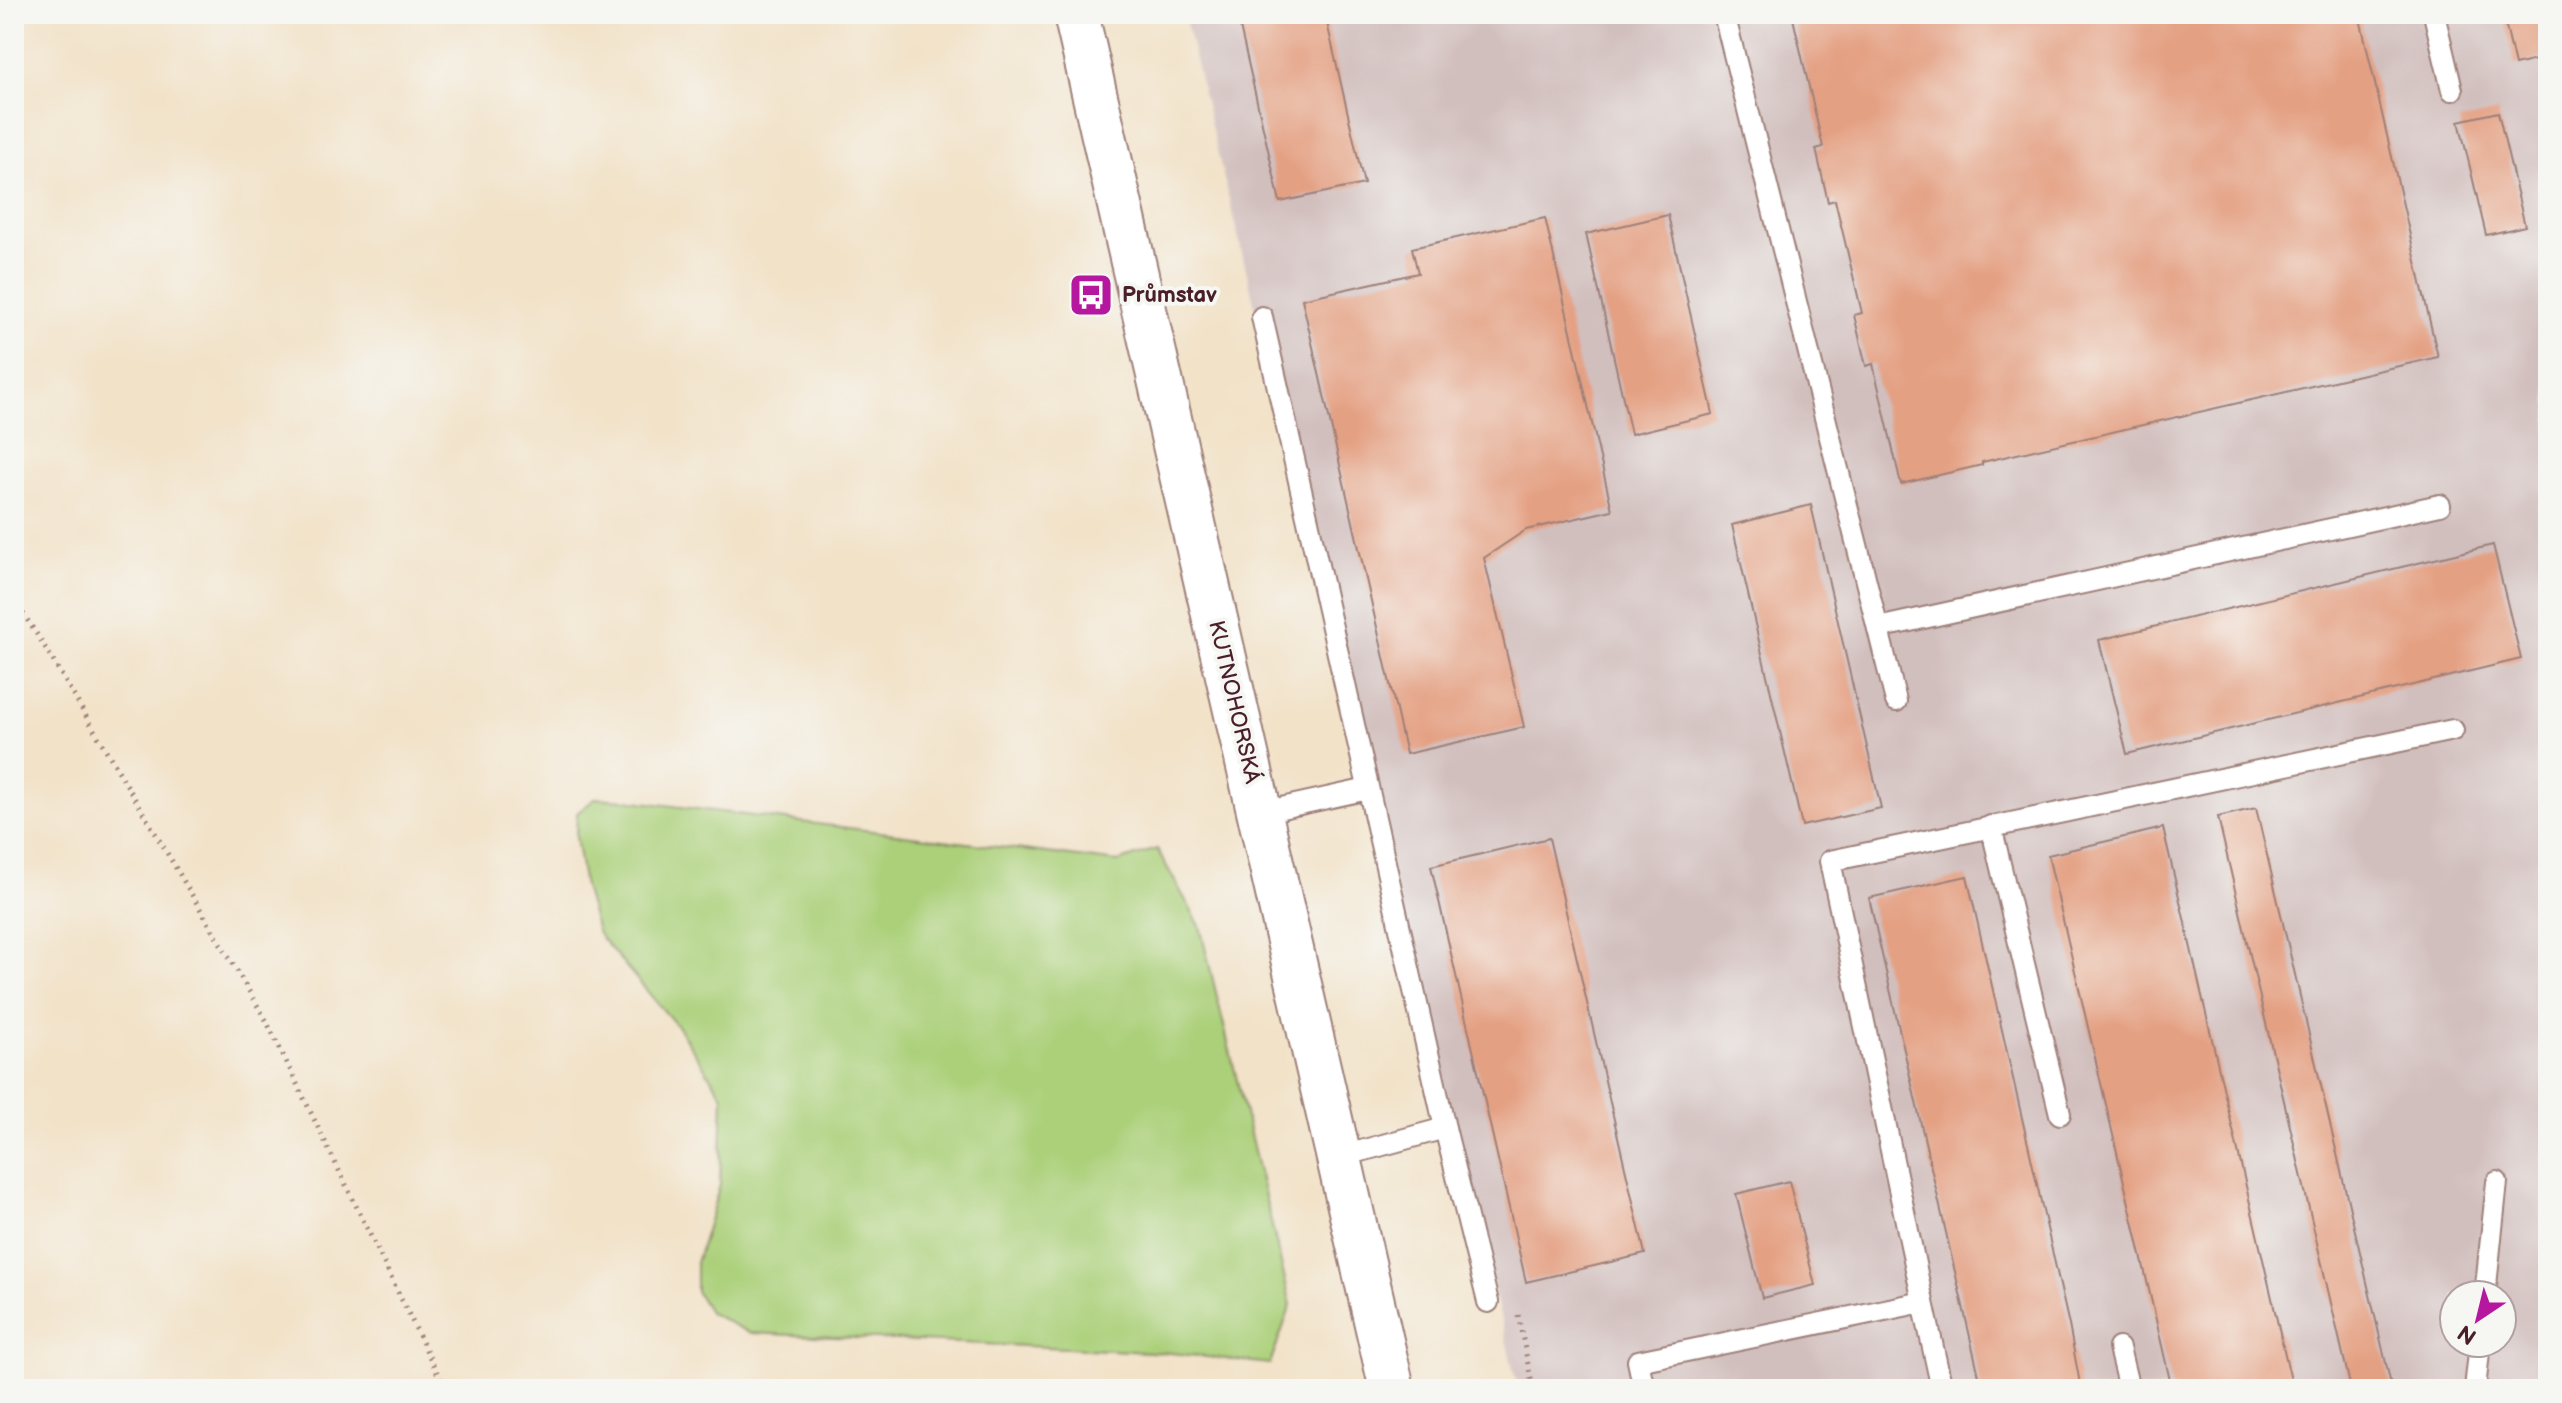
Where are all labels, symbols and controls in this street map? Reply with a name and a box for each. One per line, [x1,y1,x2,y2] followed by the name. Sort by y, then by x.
[1067,271,1115,319] bus stop icon: Průmstav
[1122,282,1217,309] place label: Průmstav
[1202,618,1267,786] street label: KUTNOHORSKÁ
[2438,1279,2518,1359] north arrow
[2453,1318,2482,1350] text: N

